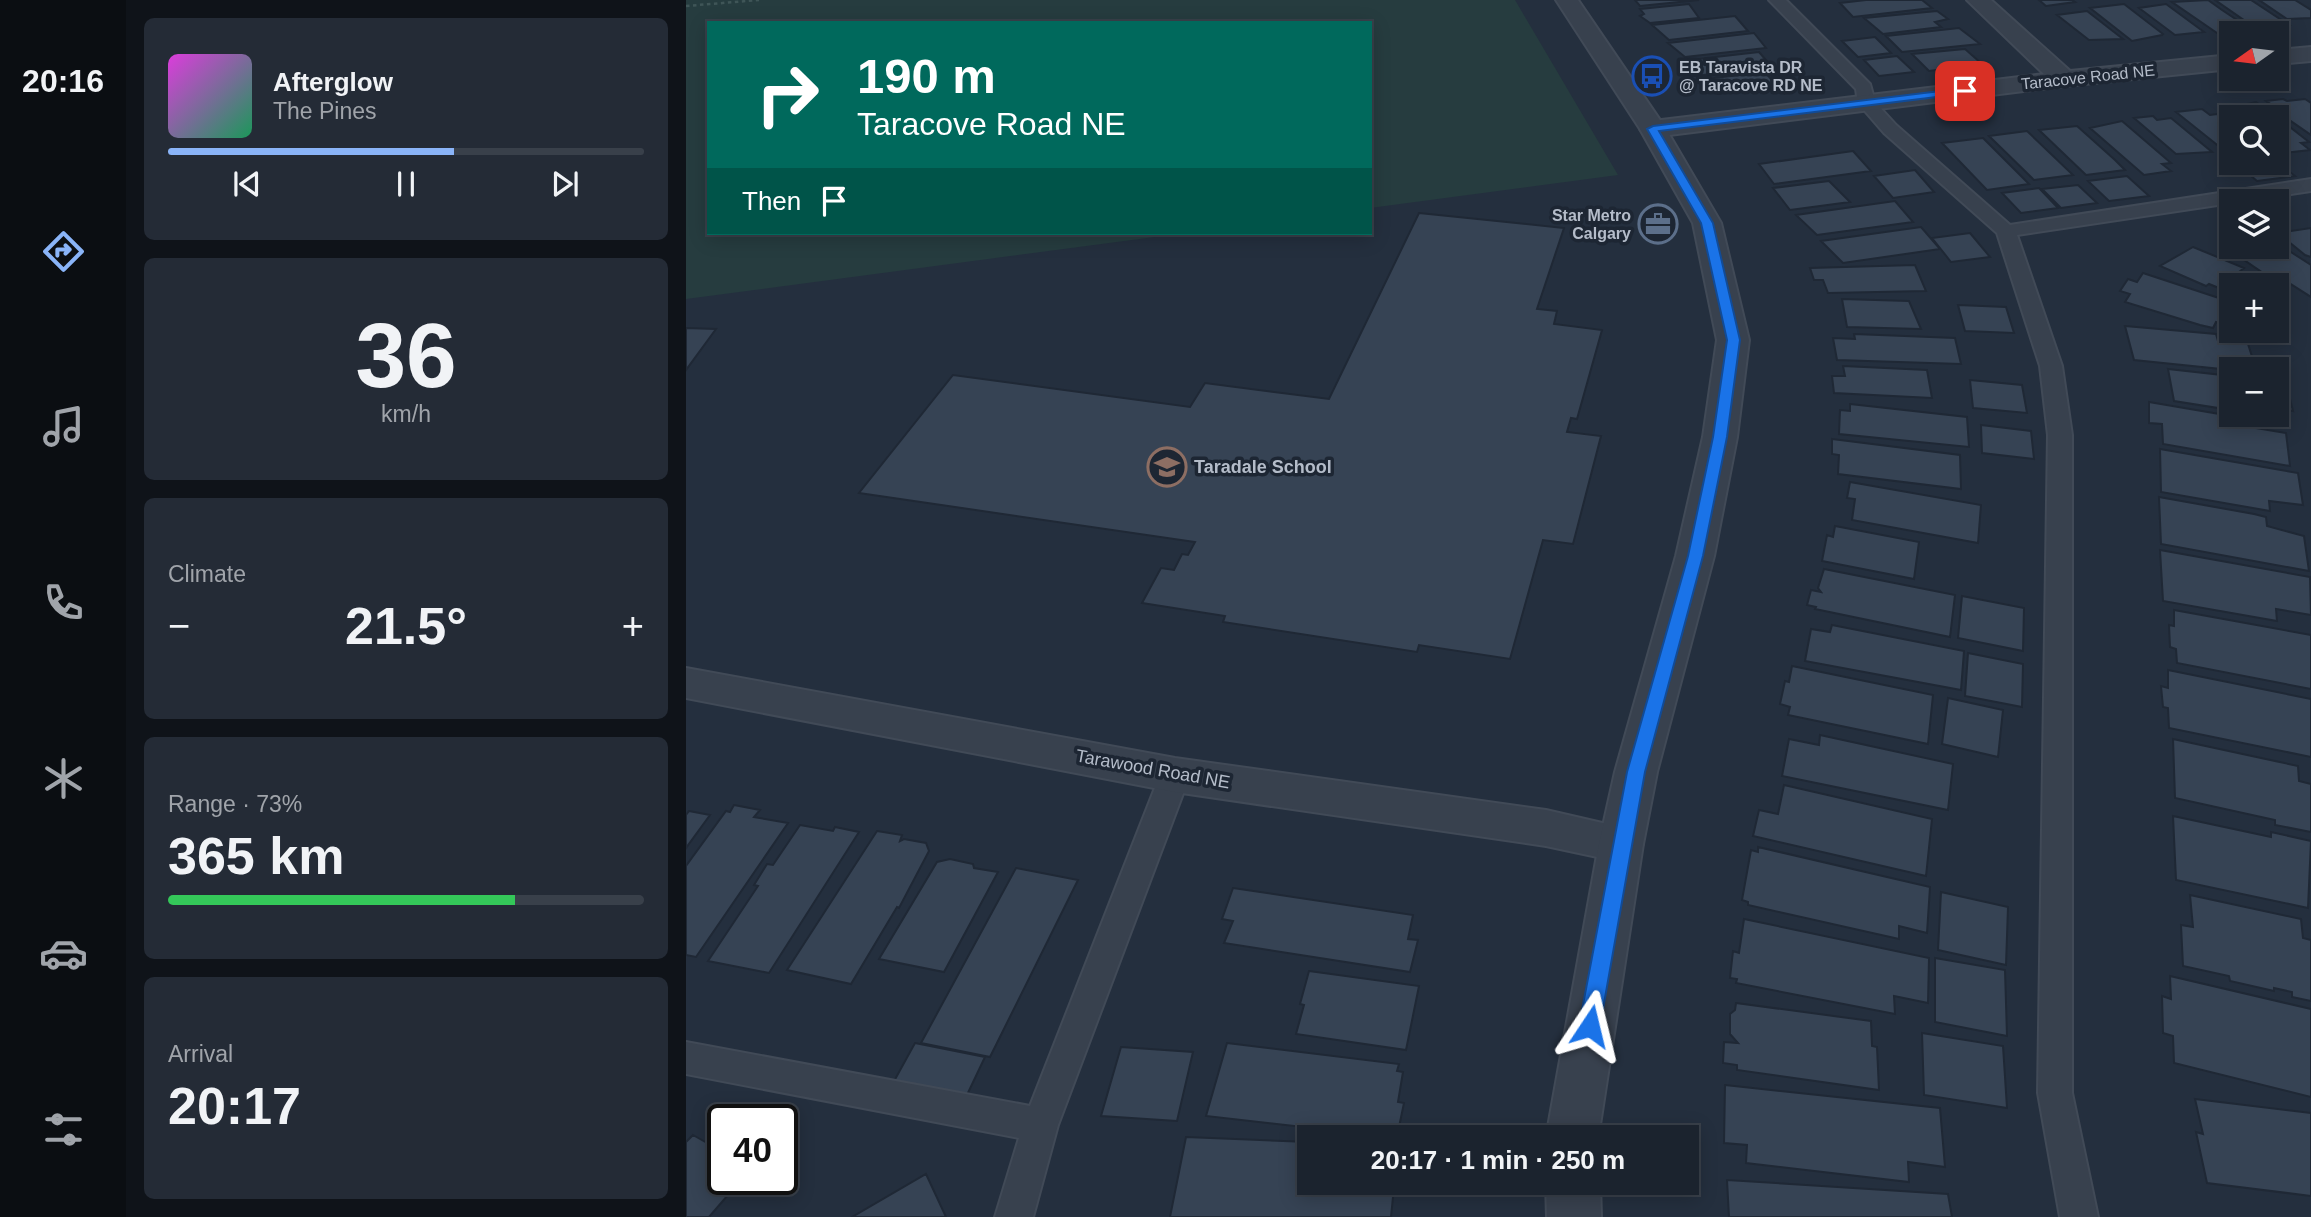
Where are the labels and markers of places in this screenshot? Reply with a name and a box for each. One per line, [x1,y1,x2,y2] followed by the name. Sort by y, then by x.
[1631,55,1673,97] bus stop icon: EB Taravista DR @ Taracove RD NE
[1679,59,1823,94] place label: EB Taravista DR @ Taracove RD NE
[1935,61,1995,121] pin
[1637,203,1679,245] office icon: Star Metro Calgary
[1552,207,1631,242] place label: Star Metro Calgary
[1146,446,1188,488] school or university icon: Taradale School
[1194,457,1332,477] place label: Taradale School

